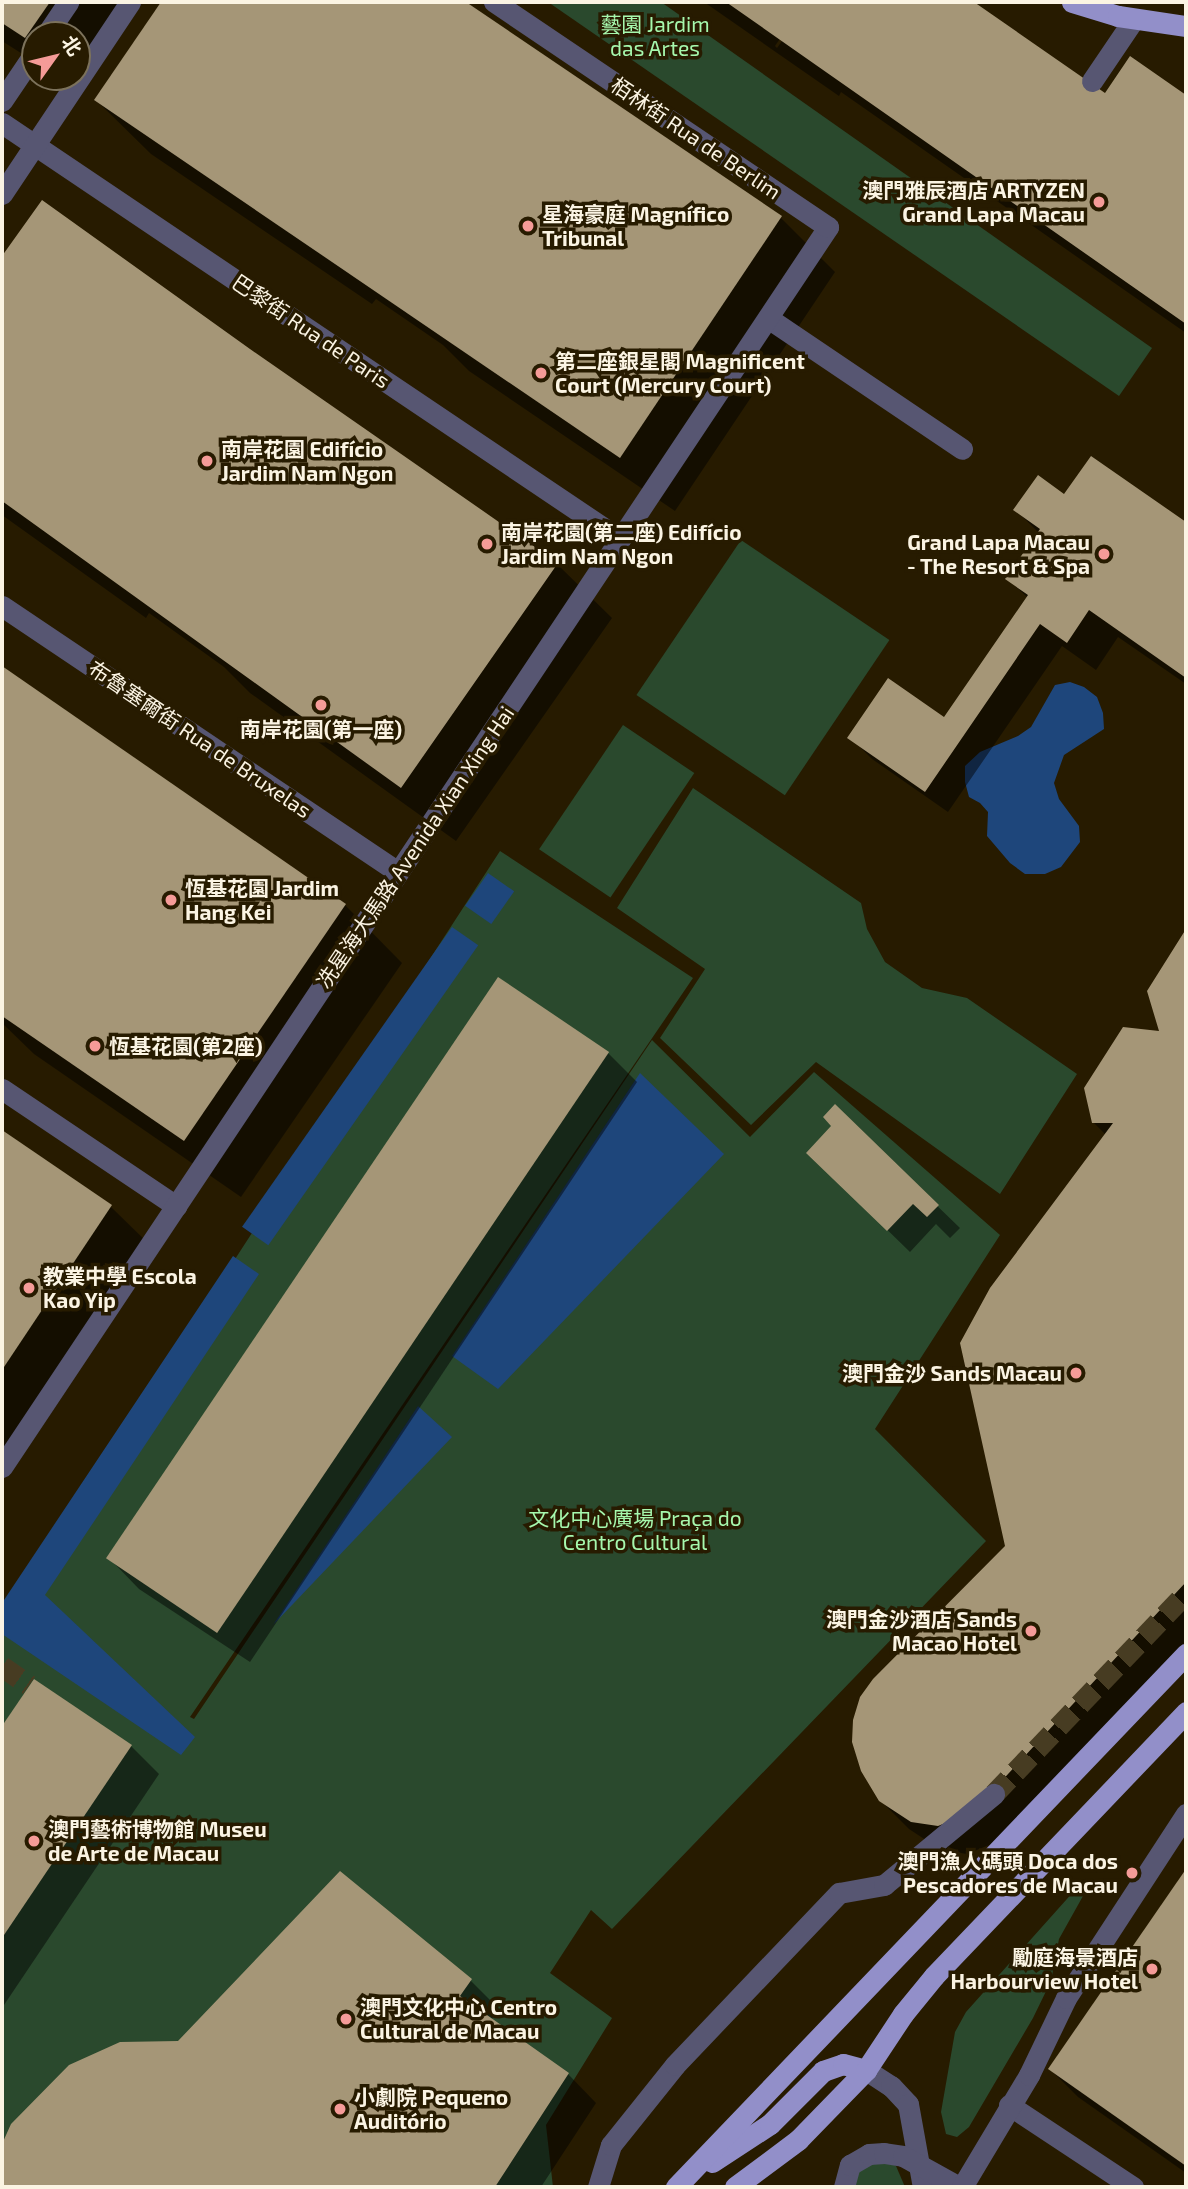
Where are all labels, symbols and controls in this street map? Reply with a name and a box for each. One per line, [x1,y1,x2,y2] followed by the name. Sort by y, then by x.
[600,11,710,61] park label: 藝園 Jardim das Artes
[21,21,91,91] north arrow
[57,31,87,59] text: 北
[606,72,786,204] street label: 栢林街 Rua de Berlim
[862,177,1085,227] place label: 澳門雅辰酒店 ARTYZEN Grand Lapa Macau
[1091,194,1107,210] marker: 澳門雅辰酒店 ARTYZEN Grand Lapa Macau
[542,201,729,251] place label: 星海豪庭 Magnífico Tribunal
[520,218,536,234] marker: 星海豪庭 Magnífico Tribunal
[227,269,395,393] street label: 巴黎街 Rua de Paris
[555,348,805,398] place label: 第二座銀星閣 Magnificent Court (Mercury Court)
[533,365,549,381] marker: 第二座銀星閣 Magnificent Court (Mercury Court)
[221,436,393,486] place label: 南岸花園 Edifício Jardim Nam Ngon
[199,453,215,469] marker: 南岸花園 Edifício Jardim Nam Ngon
[501,519,742,569] place label: 南岸花園(第二座) Edifício Jardim Nam Ngon
[907,529,1090,579] place label: Grand Lapa Macau - The Resort & Spa
[479,536,495,552] marker: 南岸花園(第二座) Edifício Jardim Nam Ngon
[1096,546,1112,562] marker: Grand Lapa Macau - The Resort & Spa
[84,655,316,823] street label: 布魯塞爾街 Rua de Bruxelas
[313,697,329,713] marker: 南岸花園(第一座)
[311,701,519,993] street label: 冼星海大馬路 Avenida Xian Xing Hai
[240,716,402,742] place label: 南岸花園(第一座)
[185,875,339,925] place label: 恆基花園 Jardim Hang Kei
[163,892,179,908] marker: 恆基花園 Jardim Hang Kei
[109,1033,263,1059] place label: 恆基花園(第2座)
[87,1038,103,1054] marker: 恆基花園(第2座)
[43,1263,197,1313] place label: 教業中學 Escola Kao Yip
[21,1280,37,1296] marker: 教業中學 Escola Kao Yip
[842,1360,1062,1386] place label: 澳門金沙 Sands Macau
[1068,1365,1084,1381] marker: 澳門金沙 Sands Macau
[528,1505,742,1555] park label: 文化中心廣場 Praça do Centro Cultural
[826,1606,1017,1656] place label: 澳門金沙酒店 Sands Macao Hotel
[1023,1623,1039,1639] marker: 澳門金沙酒店 Sands Macao Hotel
[48,1816,267,1866] place label: 澳門藝術博物館 Museu de Arte de Macau
[26,1833,42,1849] marker: 澳門藝術博物館 Museu de Arte de Macau
[897,1848,1118,1898] place label: 澳門漁人碼頭 Doca dos Pescadores de Macau
[1124,1865,1140,1881] marker: 澳門漁人碼頭 Doca dos Pescadores de Macau
[950,1944,1138,1994] place label: 勵庭海景酒店 Harbourview Hotel
[1144,1961,1160,1977] marker: 勵庭海景酒店 Harbourview Hotel
[360,1994,557,2044] place label: 澳門文化中心 Centro Cultural de Macau
[338,2011,354,2027] marker: 澳門文化中心 Centro Cultural de Macau
[354,2084,508,2134] place label: 小劇院 Pequeno Auditório
[332,2101,348,2117] marker: 小劇院 Pequeno Auditório

